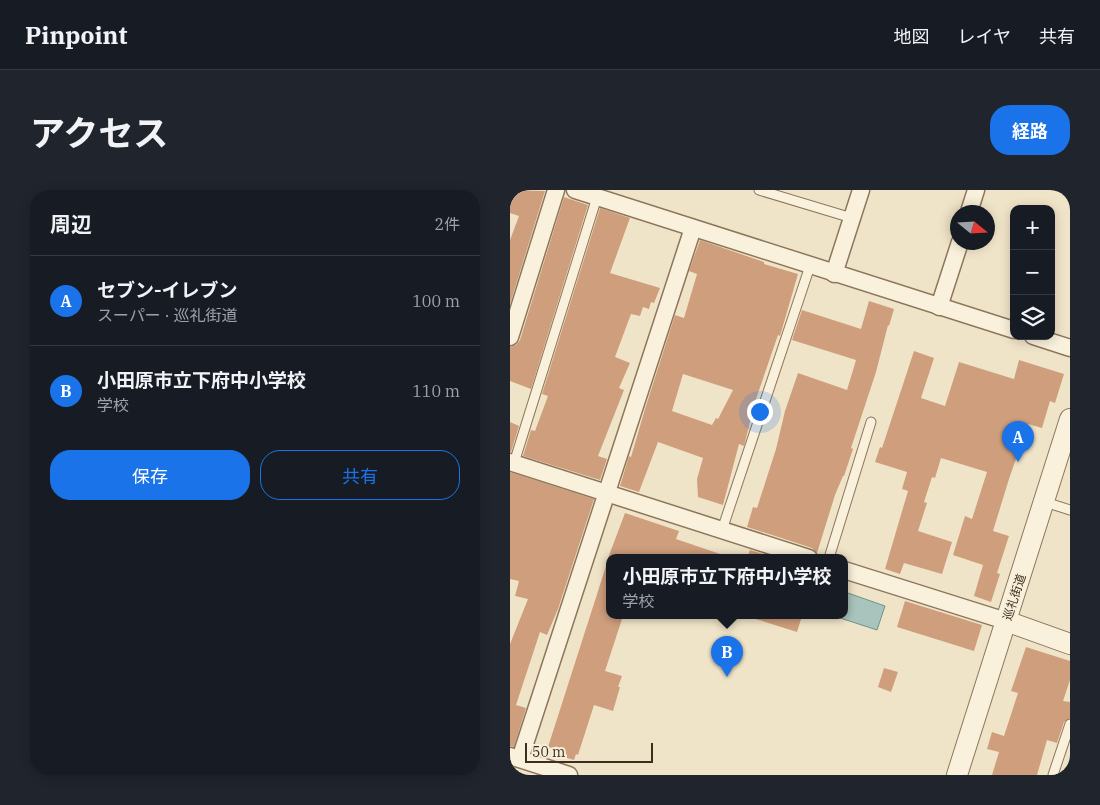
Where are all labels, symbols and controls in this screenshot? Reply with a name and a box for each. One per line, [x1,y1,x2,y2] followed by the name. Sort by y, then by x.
[25,19,127,51] text: Pinpoint
[894,25,930,48] text: 地図
[958,25,1011,48] text: レイヤ
[1039,25,1075,48] text: 共有
[990,105,1070,155] button: 経路
[30,110,168,156] text: アクセス
[950,205,995,250] north arrow
[1010,205,1055,340] map controls
[1010,205,1055,250] button: +
[50,210,92,238] text: 周辺
[434,214,460,234] text: 2件
[1010,250,1055,295] button: −
[97,278,238,302] text: セブン-イレブン
[60,291,72,311] text: A
[412,291,460,311] text: 100 m
[1010,295,1055,340] button: layers
[97,305,237,325] text: スーパー · 巡礼街道
[97,368,306,392] text: 小田原市立下府中小学校
[60,381,72,401] text: B
[412,381,460,401] text: 110 m
[97,395,129,415] text: 学校
[747,399,773,425] your location
[1002,421,1034,462] pin: A
[50,450,250,500] button: 保存
[260,450,460,500] button: 共有
[606,554,848,619] popup
[622,564,832,588] text: 小田原市立下府中小学校
[999,572,1029,622] street label: 巡礼街道
[622,591,655,611] text: 学校
[711,636,743,677] pin: B
[525,740,652,763] scale bar
[532,743,565,761] text: 50 m

